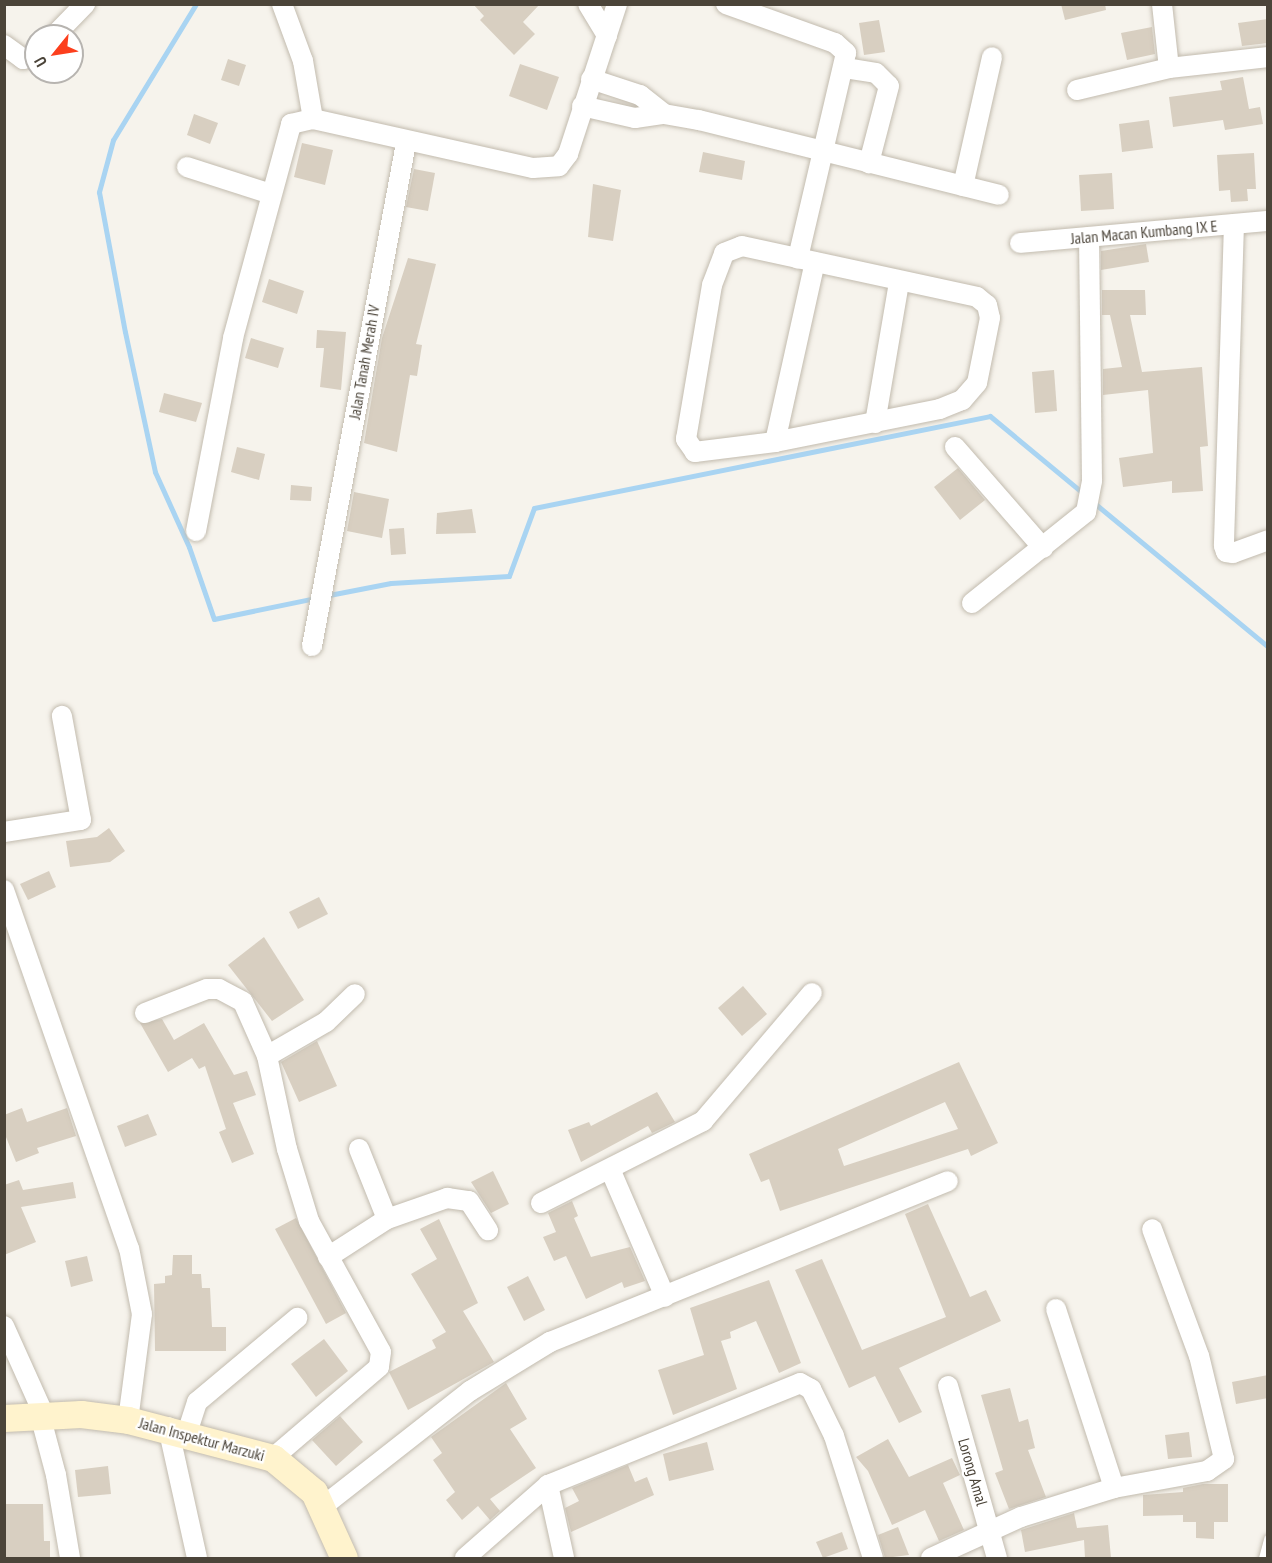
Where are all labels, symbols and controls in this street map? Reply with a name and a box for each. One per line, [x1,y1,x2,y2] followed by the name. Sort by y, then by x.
[24,24,84,84] north arrow
[29,53,51,71] text: U
[1070,216,1218,248] street label: Jalan Macan Kumbang IX E
[344,303,384,421] street label: Jalan Tanah Merah IV
[137,1413,267,1465] street label: Jalan Inspektur Marzuki
[954,1436,992,1508] street label: Lorong Amal

